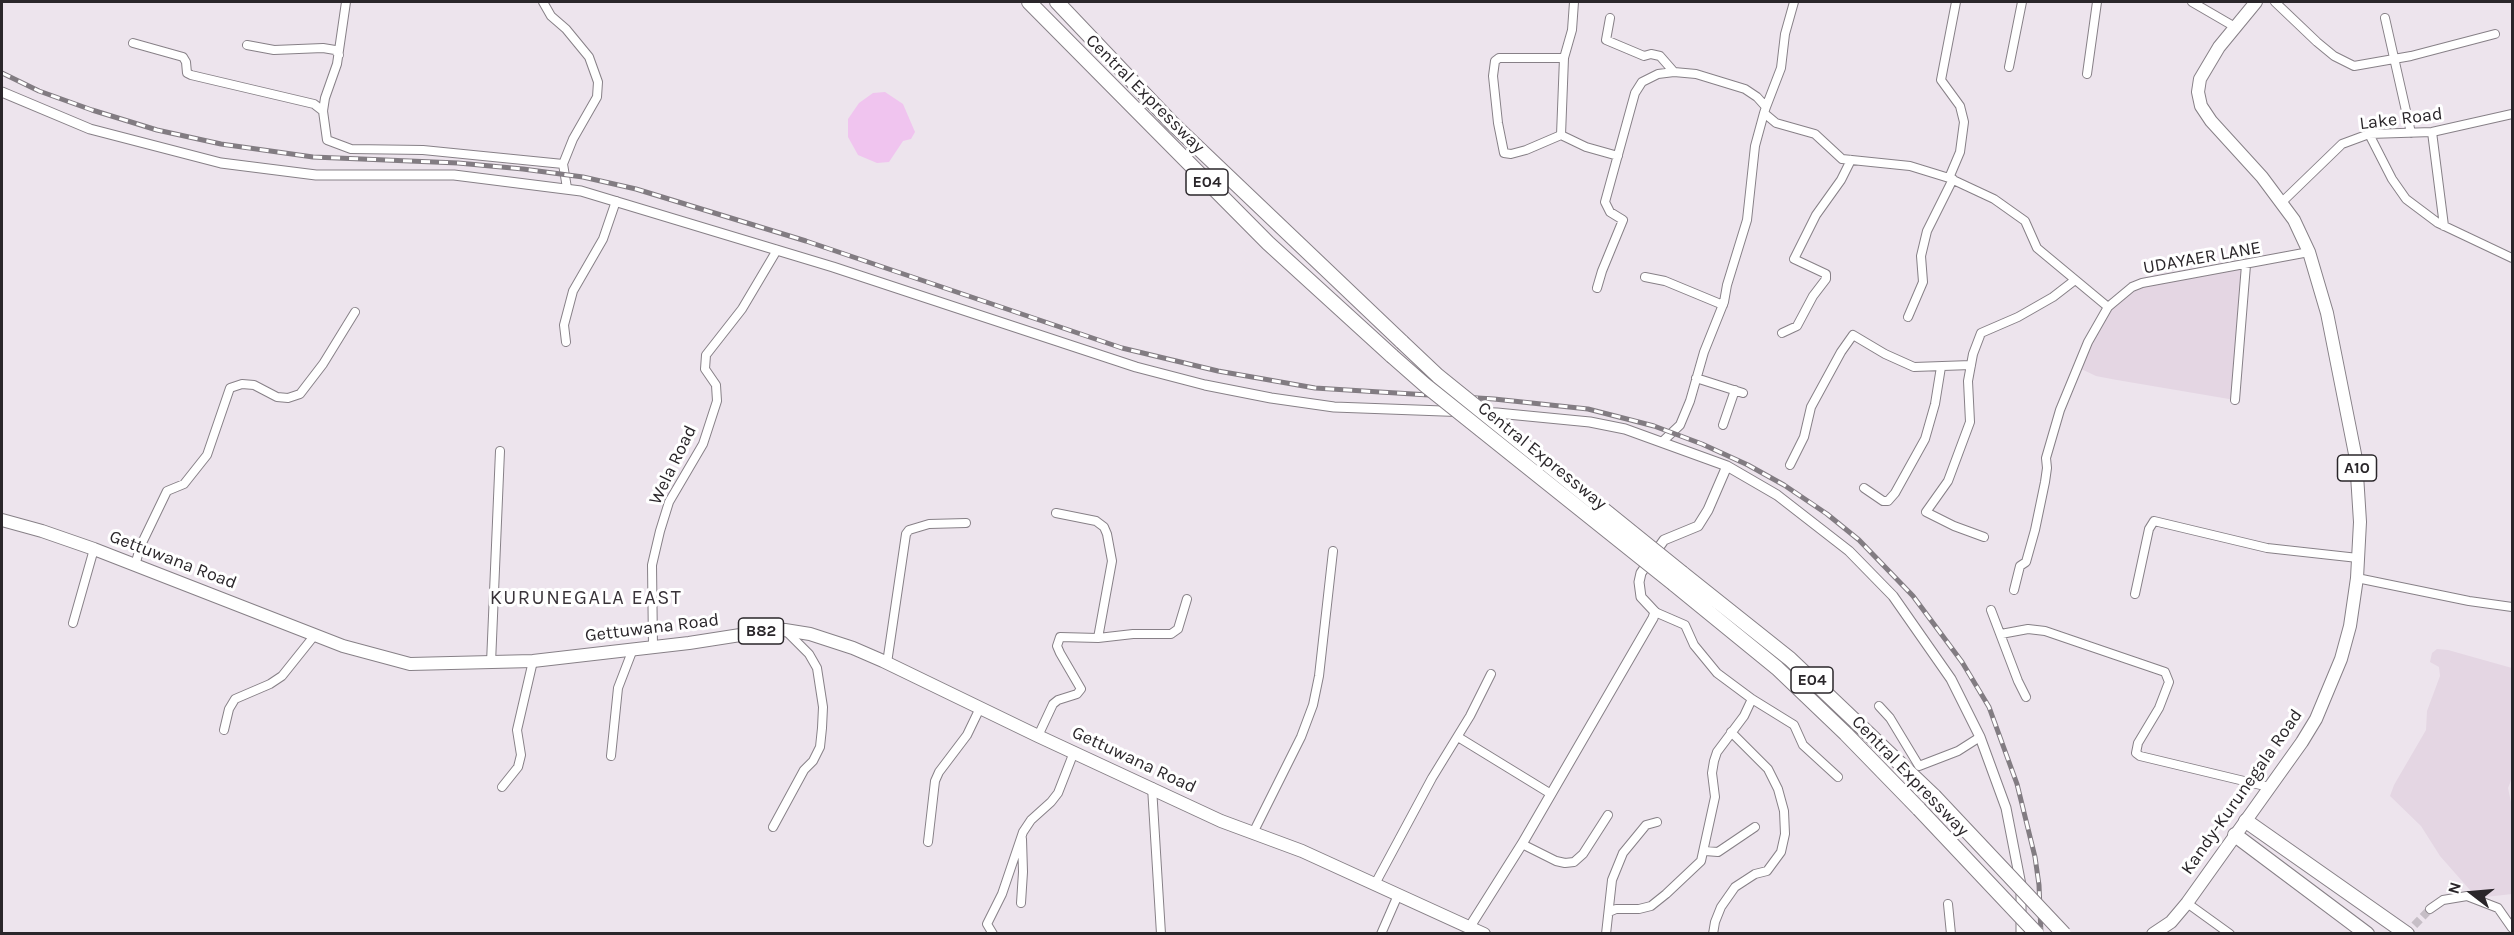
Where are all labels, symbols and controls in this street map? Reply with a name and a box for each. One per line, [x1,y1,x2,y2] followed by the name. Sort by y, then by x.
[1081,30,1209,158] street label: Central Expressway
[2358,103,2444,135] street label: Lake Road
[1186,169,1228,195] road number: E04
[2141,237,2263,279] street label: UDAYAER LANE
[1473,397,1611,515] street label: Central Expressway
[645,422,701,508] street label: Wela Road
[2338,455,2376,481] road number: A10
[106,526,240,594] street label: Gettuwana Road
[490,586,682,610] district label: KURUNEGALA EAST
[584,609,720,647] street label: Gettuwana Road
[738,618,783,644] road number: B82
[1791,667,1833,693] road number: E04
[2177,705,2307,879] street label: Kandy-Kurunegala Road
[1847,711,1973,841] street label: Central Expressway
[1068,722,1200,798] street label: Gettuwana Road
[2442,863,2502,923] north arrow
[2443,880,2465,896] text: N

